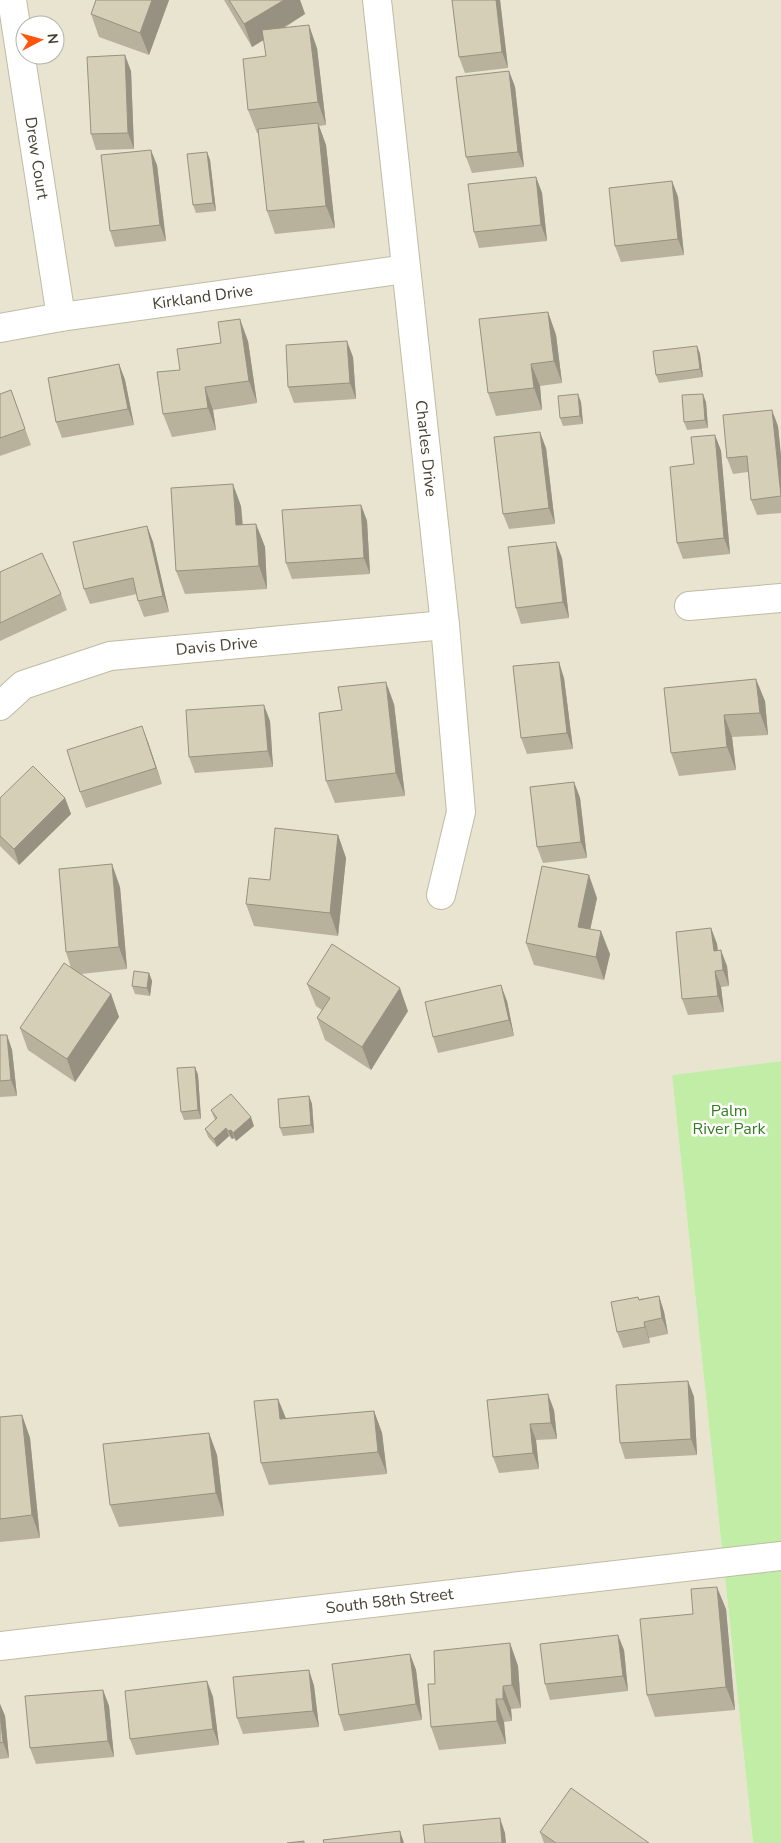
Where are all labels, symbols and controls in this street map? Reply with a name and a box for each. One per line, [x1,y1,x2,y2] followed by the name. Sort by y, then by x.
[15,15,65,65] north arrow
[42,32,62,45] text: N
[19,115,54,201] street label: Drew Court
[151,279,254,315] street label: Kirkland Drive
[410,399,442,498] street label: Charles Drive
[175,631,259,661] street label: Davis Drive
[693,1100,766,1140] park label: Palm River Park
[324,1583,455,1619] street label: South 58th Street

